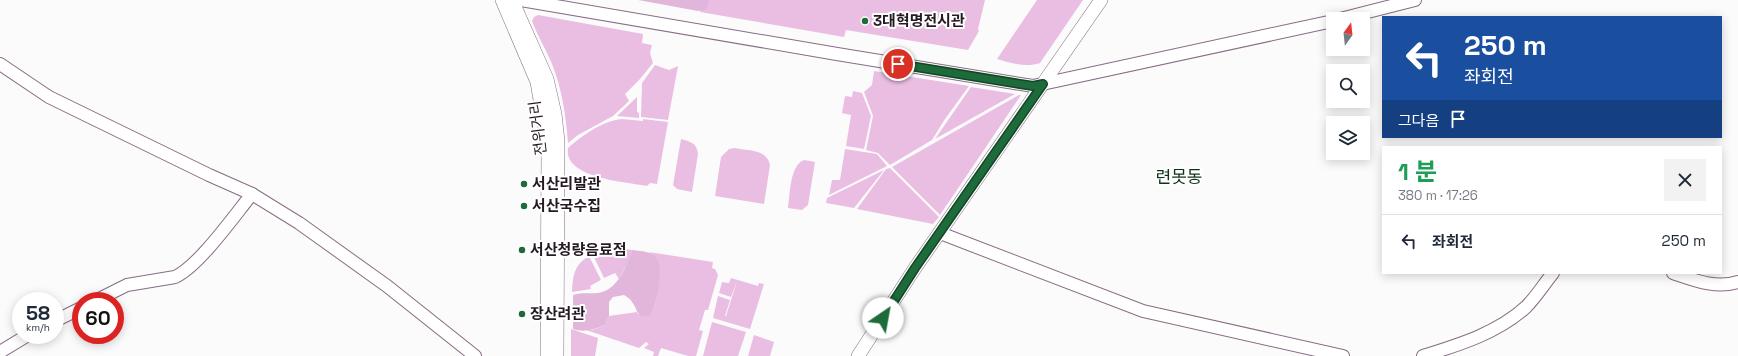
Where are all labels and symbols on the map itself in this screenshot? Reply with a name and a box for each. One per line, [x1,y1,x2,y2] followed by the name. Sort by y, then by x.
[873,11,965,30] place label: 3대혁명전시관
[1326,12,1370,56] north arrow
[860,16,870,26] marker: 3대혁명전시관
[881,47,915,81] pin
[525,100,550,157] street label: 전위거리
[1156,166,1202,188] district label: 련못동
[532,174,601,193] place label: 서산리발관
[519,179,529,189] marker: 서산리발관
[532,196,601,215] place label: 서산국수집
[519,201,529,211] marker: 서산국수집
[530,240,627,259] place label: 서산청량음료점
[517,245,527,255] marker: 서산청량음료점
[72,292,124,344] speed limit sign: 60
[862,297,904,339] position arrow
[530,304,585,323] place label: 장산려관
[517,309,527,319] marker: 장산려관

